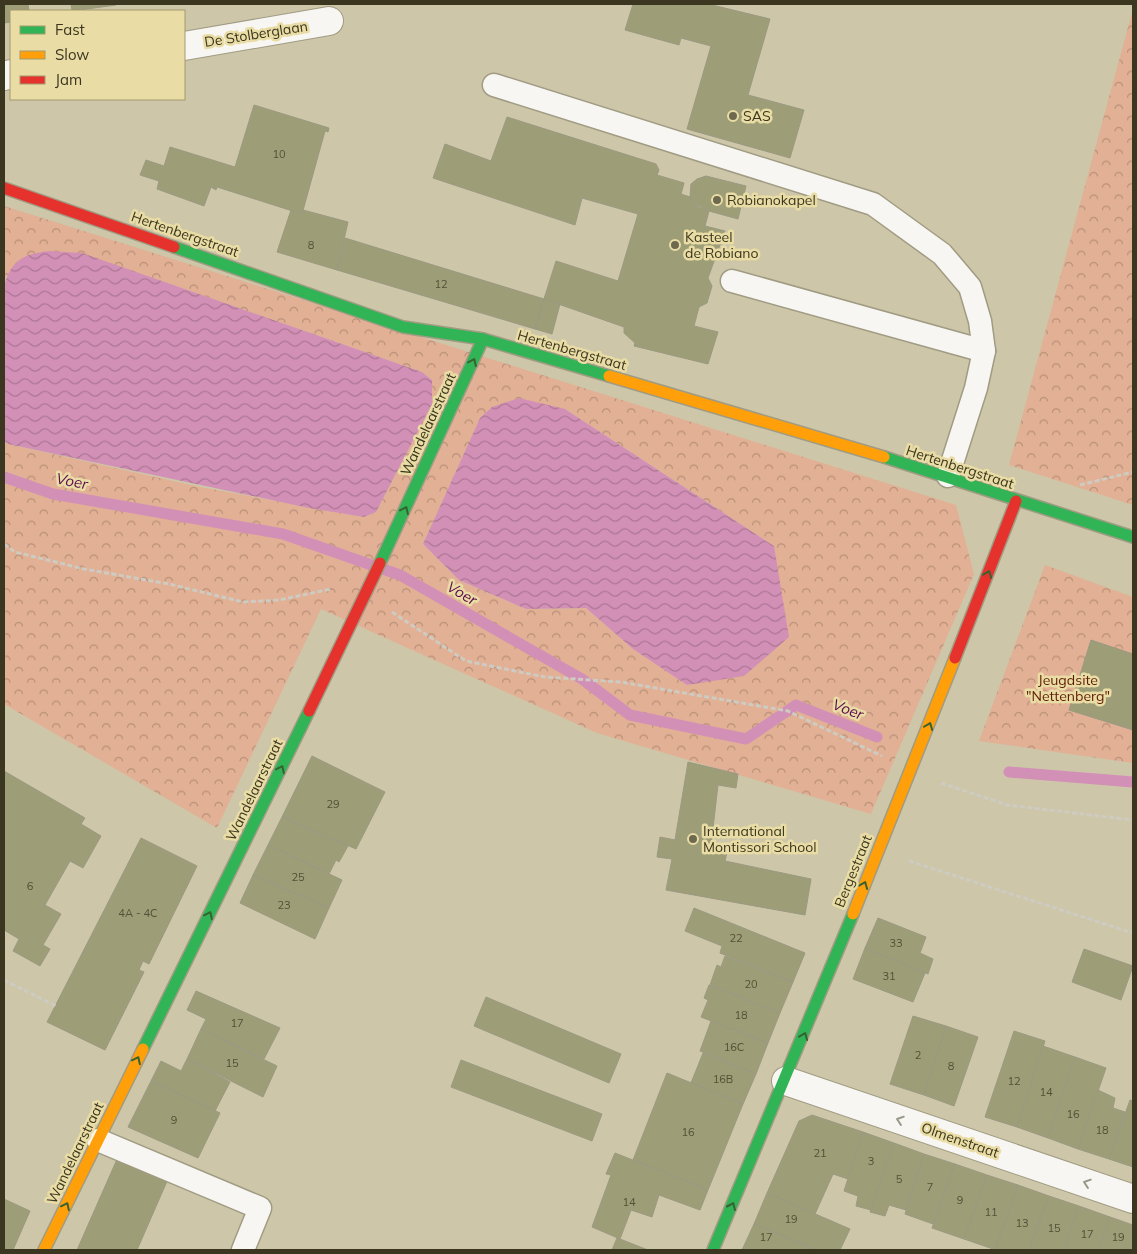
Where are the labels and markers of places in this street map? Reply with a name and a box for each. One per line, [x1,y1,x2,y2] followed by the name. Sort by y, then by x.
[743,107,771,125] place label: SAS
[727,110,739,122] marker: SAS
[727,191,816,209] place label: Robianokapel
[711,194,723,206] marker: Robianokapel
[685,228,759,262] place label: Kasteel de Robiano
[669,239,681,251] marker: Kasteel de Robiano
[703,822,817,856] place label: International Montissori School
[687,833,699,845] marker: International Montissori School

